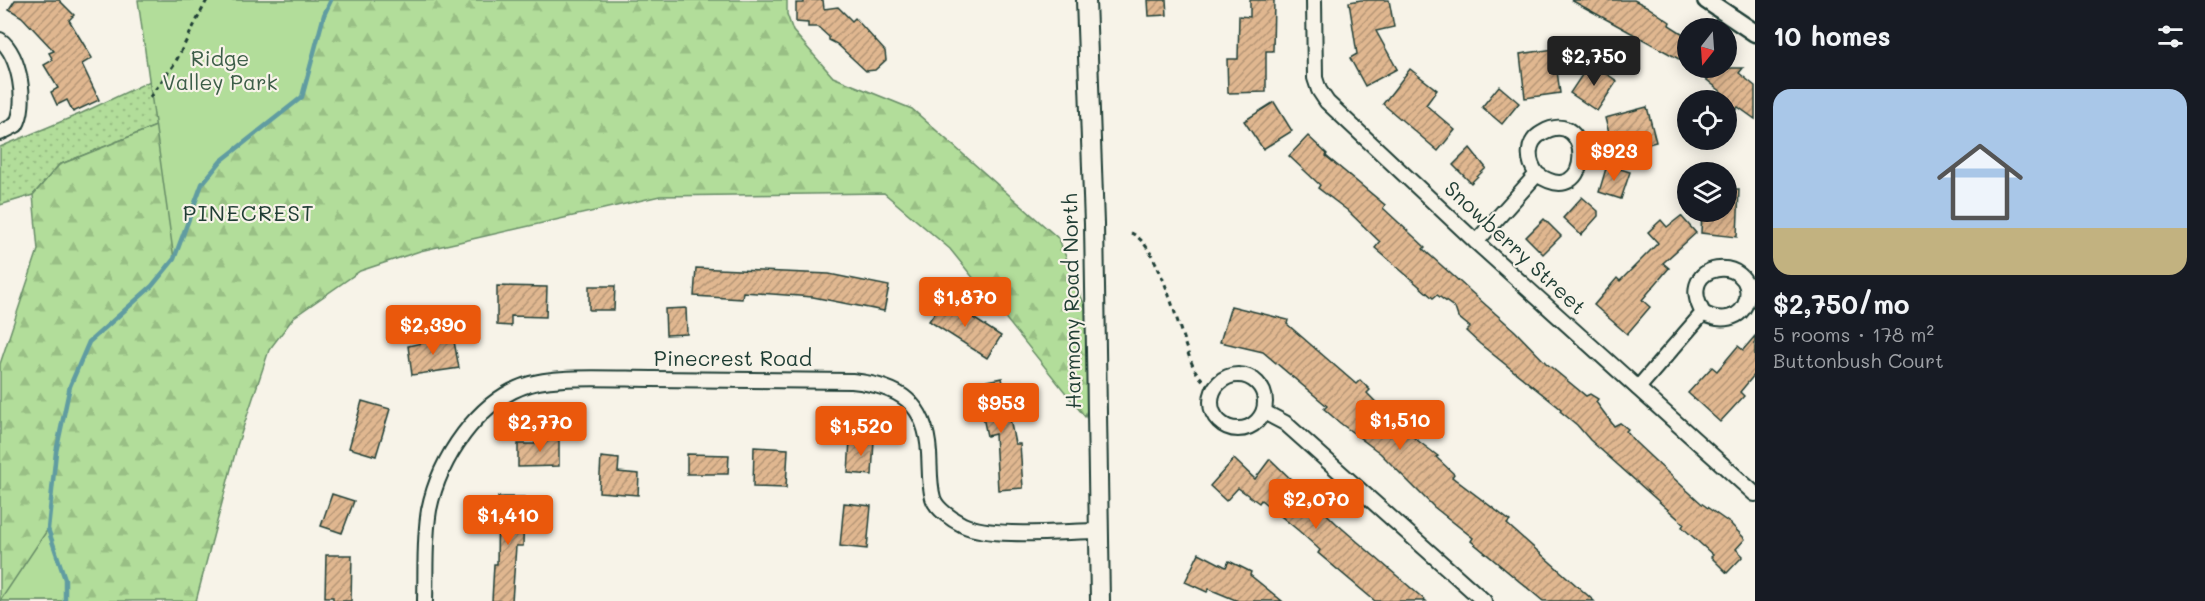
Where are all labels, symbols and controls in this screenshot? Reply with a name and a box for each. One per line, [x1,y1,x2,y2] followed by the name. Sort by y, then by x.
[1677,18,1737,78] north arrow
[1677,18,1737,222] map controls
[1773,19,1891,53] text: 10 homes
[2154,20,2187,53] icon: filters
[1545,36,1643,87] pin: $2,750
[1561,42,1627,68] text: $2,750
[162,44,278,95] park label: Ridge Valley Park
[1677,90,1737,150] button: locate
[1926,128,2034,236] icon: home
[1578,131,1650,182] pin: $923
[1590,137,1638,163] text: $923
[1677,162,1737,222] button: layers
[1439,174,1593,320] street label: Snowberry Street
[1055,193,1086,409] street label: Harmony Road North
[183,198,315,227] district label: PINECREST
[916,277,1014,328] pin: $1,870
[933,283,997,309] text: $1,870
[1773,287,1910,321] text: $2,750/mo
[384,305,482,356] pin: $2,390
[400,311,466,337] text: $2,390
[1773,321,1934,347] text: 5 rooms · 178 m²
[654,344,812,371] street label: Pinecrest Road
[1773,347,1944,373] text: Buttonbush Court
[965,383,1037,434] pin: $953
[977,389,1025,415] text: $953
[1351,400,1449,451] pin: $1,510
[491,402,589,453] pin: $2,770
[812,406,910,457] pin: $1,520
[1370,406,1430,432] text: $1,510
[508,408,572,434] text: $2,770
[829,412,893,438] text: $1,520
[1267,479,1365,530] pin: $2,070
[1283,485,1349,511] text: $2,070
[459,495,557,546] pin: $1,410
[477,501,539,527] text: $1,410

